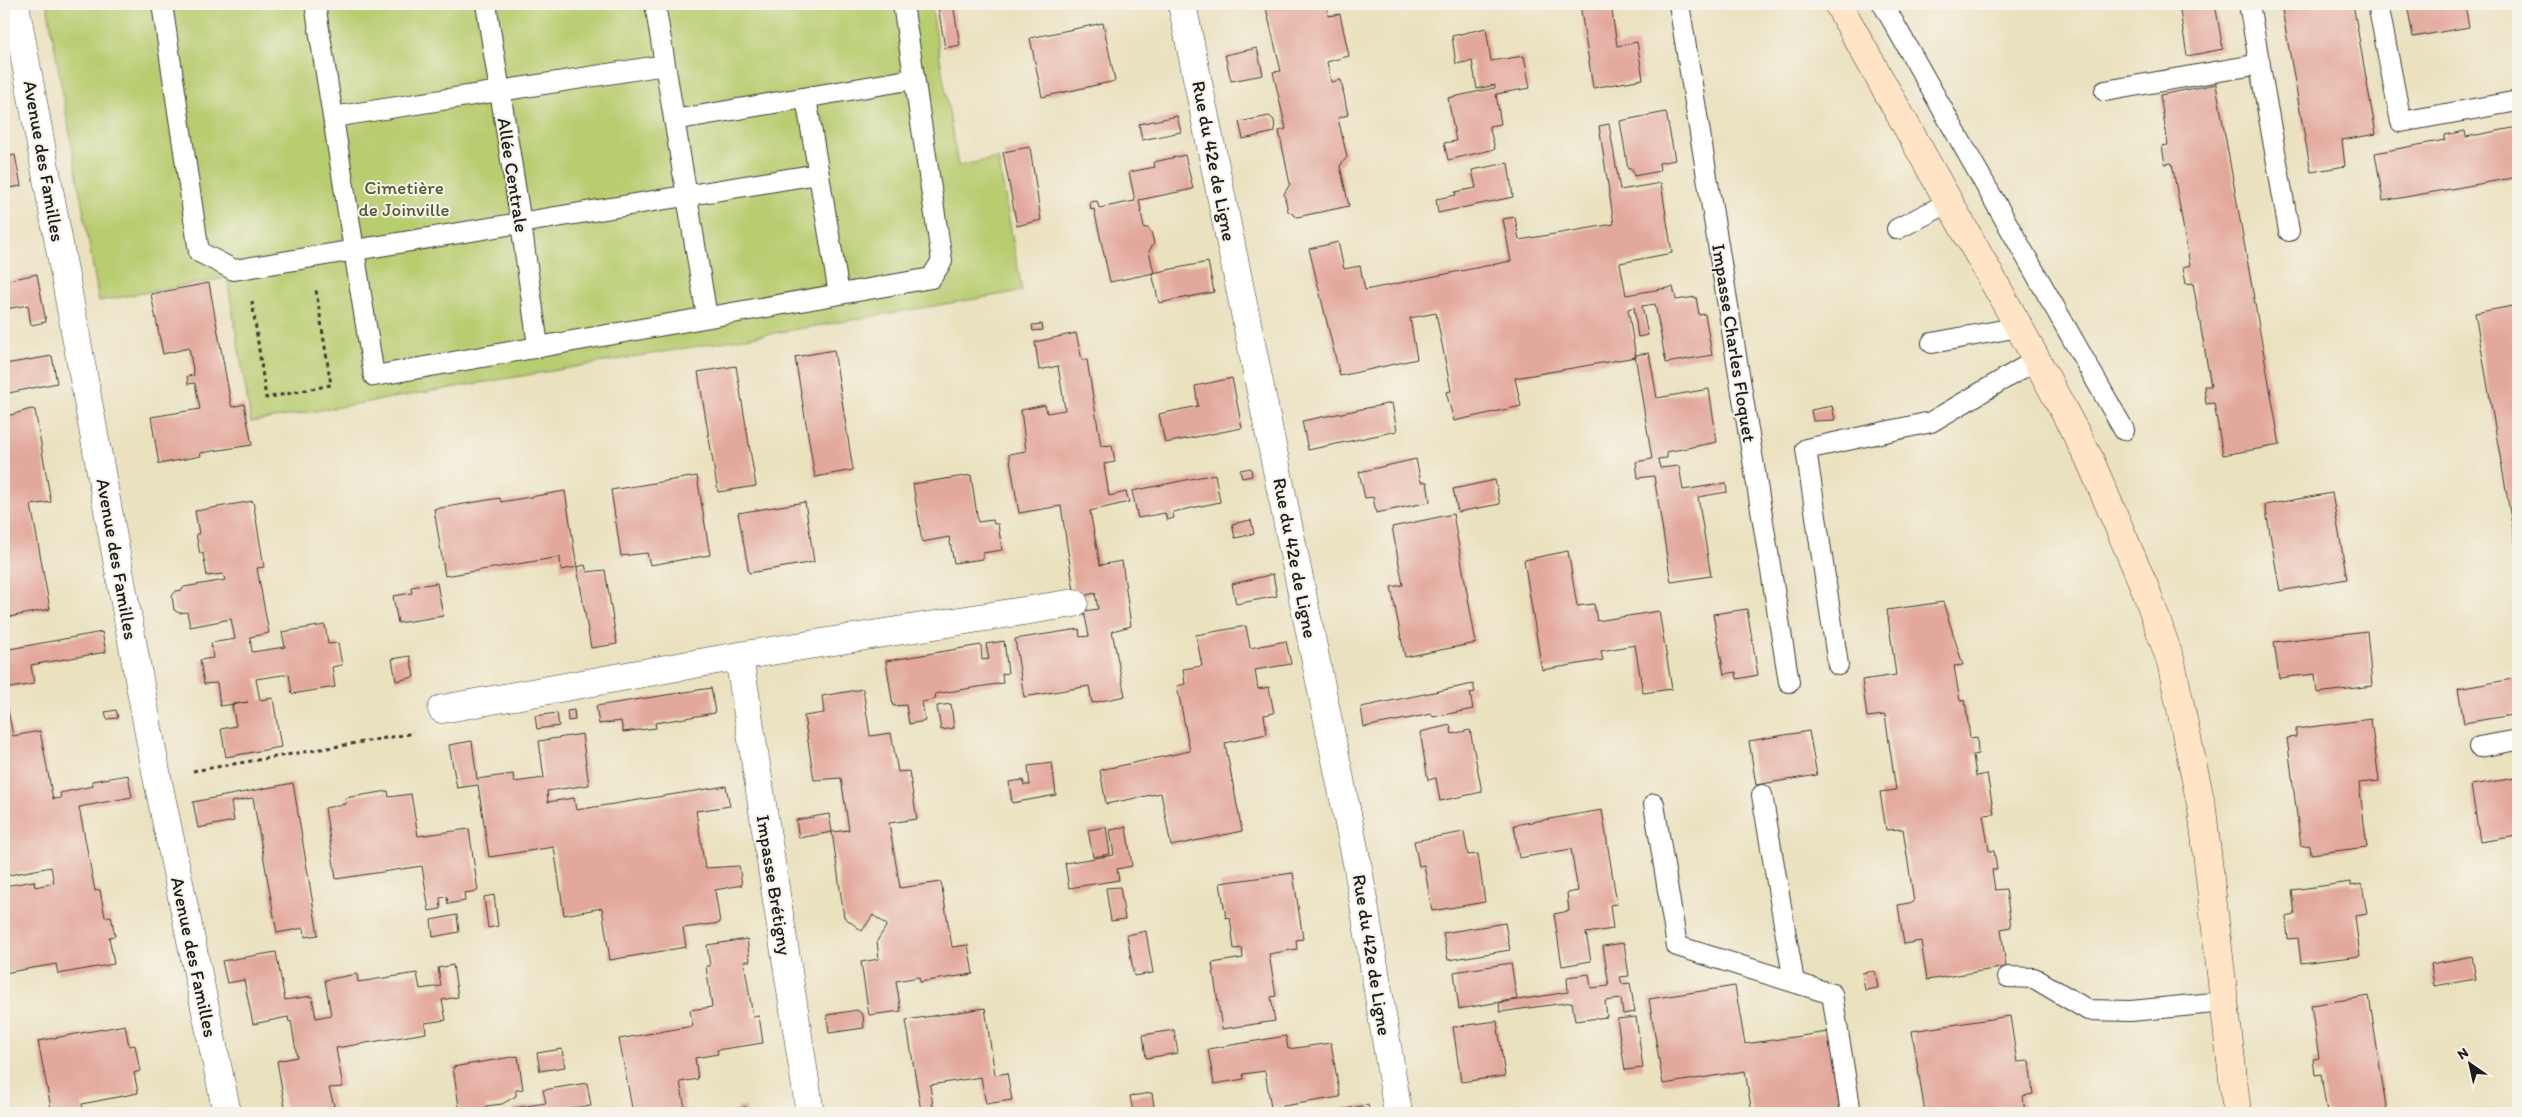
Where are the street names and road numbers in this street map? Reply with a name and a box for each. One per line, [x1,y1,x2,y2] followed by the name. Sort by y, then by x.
[18,79,70,243] street label: Avenue des Familles
[1187,79,1241,243] street label: Rue du 42e de Ligne
[493,116,533,234] street label: Allée Centrale
[1707,242,1761,444] street label: Impasse Charles Floquet
[1268,476,1322,640] street label: Rue du 42e de Ligne
[91,477,143,641] street label: Avenue des Familles
[752,813,796,957] street label: Impasse Brétigny
[1348,873,1396,1037] street label: Rue du 42e de Ligne
[166,875,222,1039] street label: Avenue des Familles

